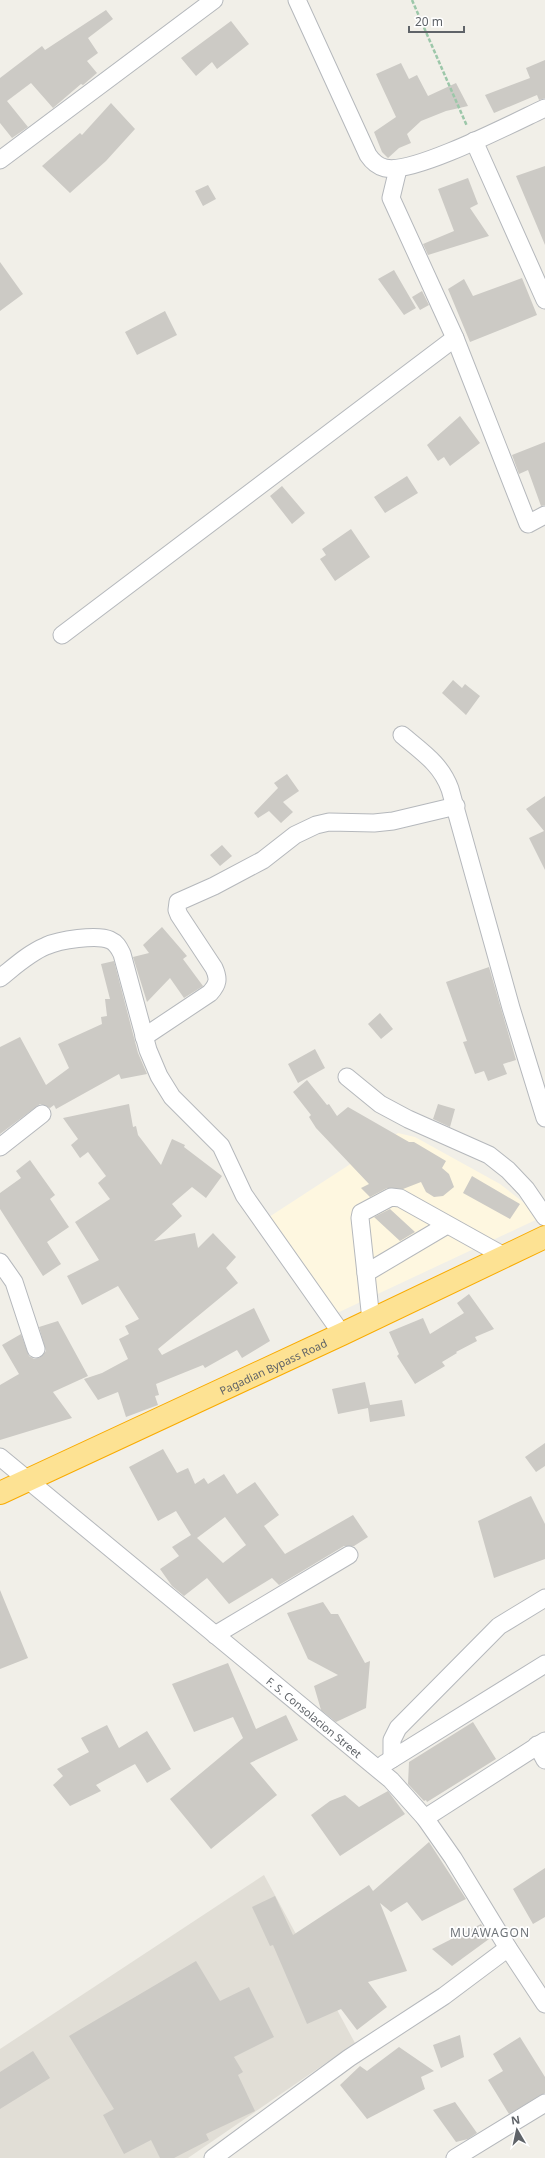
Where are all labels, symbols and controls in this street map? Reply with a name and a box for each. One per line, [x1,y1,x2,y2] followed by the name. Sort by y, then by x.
[409,8,464,34] scale bar
[415,13,443,30] text: 20 m
[217,1335,329,1398] street label: Pagadian Bypass Road
[264,1673,365,1761] street label: F. S. Consolacion Street
[450,1924,530,1941] district label: MUAWAGON
[497,2110,537,2150] north arrow
[510,2112,521,2128] text: N

